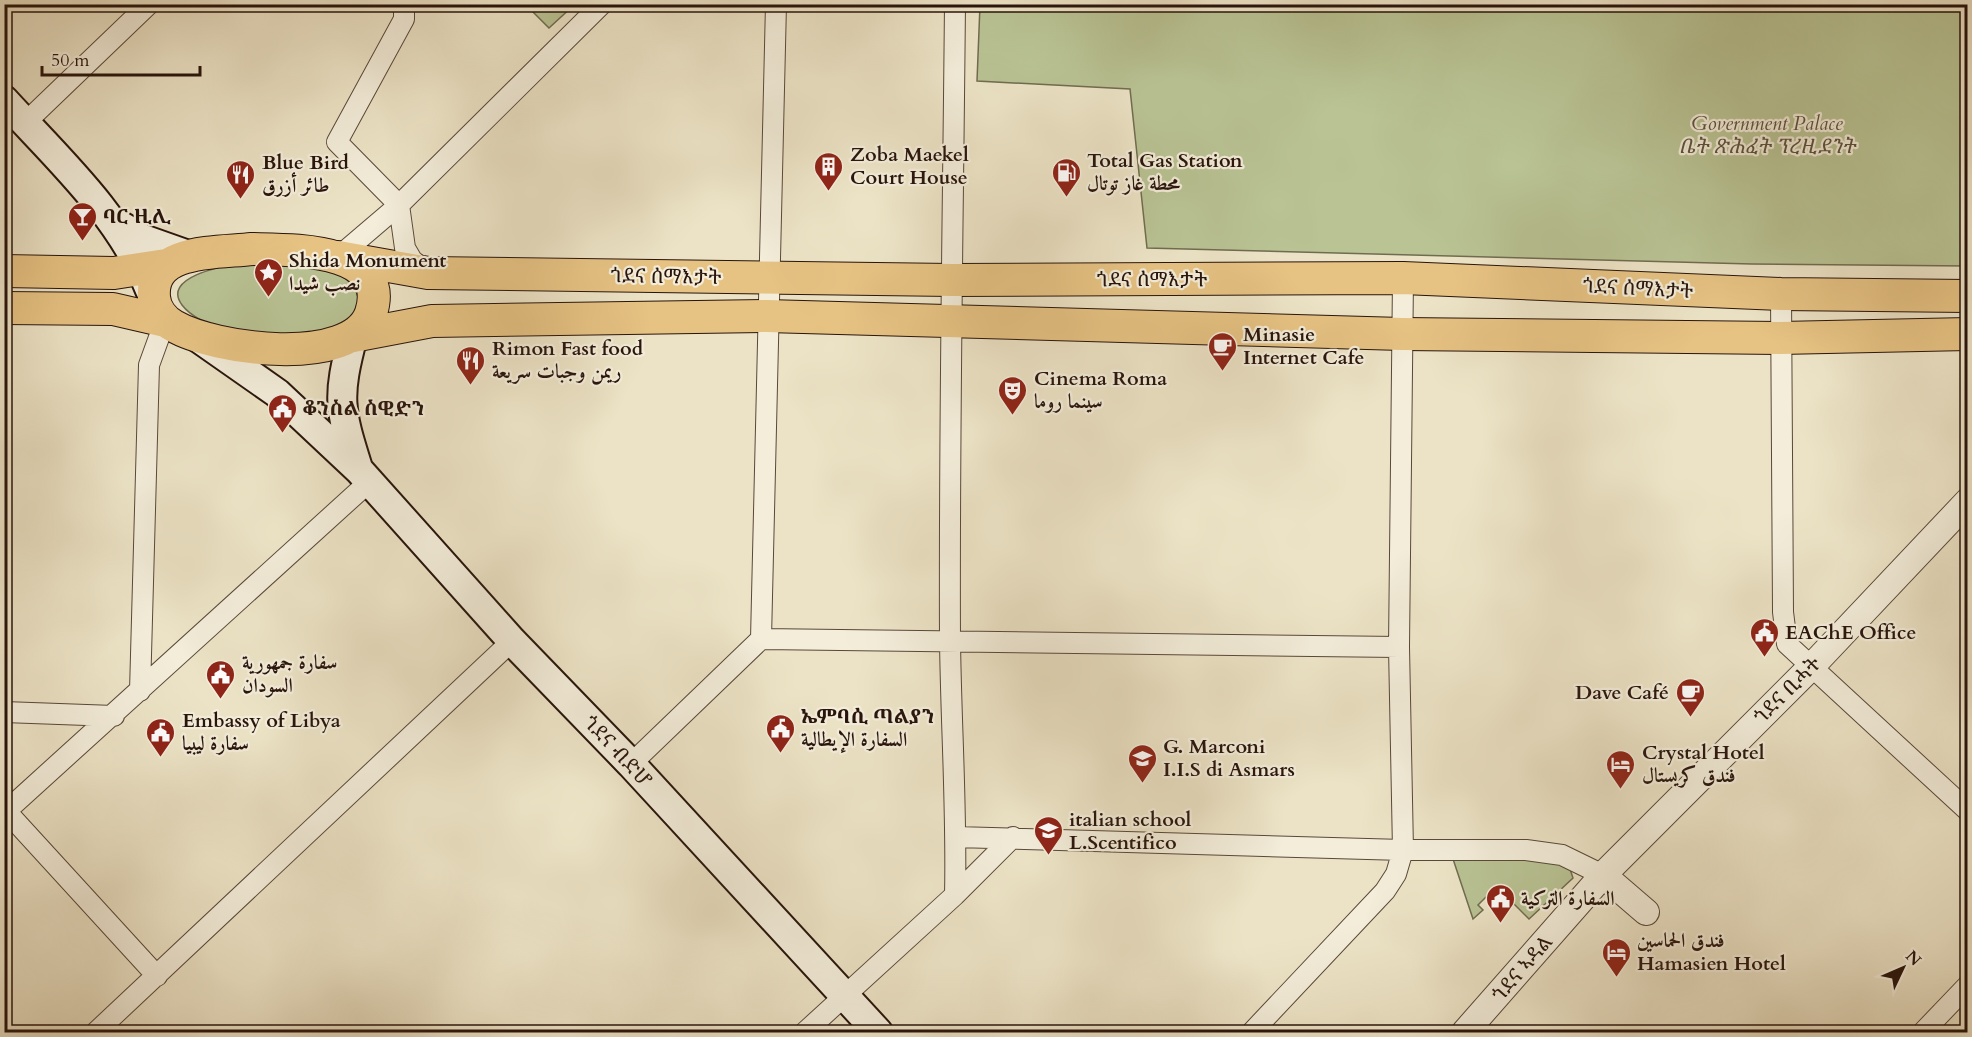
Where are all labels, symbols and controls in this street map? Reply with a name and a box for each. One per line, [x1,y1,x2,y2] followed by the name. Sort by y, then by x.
[42,39,200,77] scale bar
[51,48,90,73] text: 50 m
[1679,110,1857,160] park label: Government Palace ቤት ጽሕፈት ፕረዚደንት
[850,141,969,191] place label: Zoba Maekel Court House
[1087,147,1243,197] place label: Total Gas Station محطة غاز توتال
[262,149,350,199] place label: Blue Bird طائر أزرق
[813,150,845,192] building icon: Zoba Maekel Court House
[1050,156,1082,198] fuel station icon: Total Gas Station محطة غاز توتال
[225,158,257,200] restaurant icon: Blue Bird طائر أزرق
[66,200,98,242] bar icon: ባር ዚሊ
[103,203,171,230] place label: ባር ዚሊ
[289,247,446,297] place label: Shida Monument نصب شيدا
[252,256,284,298] place icon: Shida Monument نصب شيدا
[610,262,722,291] street label: ጎደና ሰማእታት
[1097,266,1207,293] street label: ጎደና ሰማእታት
[1582,272,1694,305] street label: ጎደና ሰማእታት
[1243,321,1364,371] place label: Minasie Internet Cafe
[1206,330,1238,372] cafe icon: Minasie Internet Cafe
[492,335,644,385] place label: Rimon Fast food ريمن وجبات سريعة
[455,344,487,386] restaurant icon: Rimon Fast food ريمن وجبات سريعة
[1034,365,1167,415] place label: Cinema Roma سينما روما
[997,374,1029,416] theatre icon: Cinema Roma سينما روما
[266,392,298,434] public building icon: ቆንስል ስዊድን
[303,395,424,422] place label: ቆንስል ስዊድን
[1748,616,1780,658] public building icon: EAChE Office
[1785,619,1916,646] place label: EAChE Office
[242,649,337,699] place label: سفارة جمهورية السودان
[1748,651,1827,730] street label: ጎደና ቢሓት
[205,658,237,700] public building icon: سفارة جمهورية السودان
[1674,676,1706,718] cafe icon: Dave Café
[1575,679,1669,706] place label: Dave Café
[801,703,934,754] place label: ኤምባሲ ጣልያን السفارة الإيطالية
[182,707,341,757] place label: Embassy of Libya سفارة ليبيا
[577,710,658,793] street label: ጎደና ብድሆ
[764,712,796,754] public building icon: ኤምባሲ ጣልያን السفارة الإيطالية
[145,716,177,758] public building icon: Embassy of Libya سفارة ليبيا
[1163,733,1295,783] place label: G. Marconi I.I.S di Asmars
[1642,739,1765,789] place label: Crystal Hotel فندق كريستال
[1126,742,1158,784] school or university icon: G. Marconi I.I.S di Asmars
[1605,748,1637,790] hotel icon: Crystal Hotel فندق كريستال
[1069,806,1192,856] place label: italian school L.Scentifico
[1032,814,1064,856] school or university icon: italian school L.Scentifico
[1484,882,1516,924] public building icon: السفارة التركية
[1521,885,1615,912] place label: السفارة التركية
[1637,927,1786,977] place label: فندق الحماسين Hamasien Hotel
[1486,929,1559,1007] street label: ጎደና ኣዳል
[1600,936,1632,978] hotel icon: فندق الحماسين Hamasien Hotel
[1873,938,1933,998] north arrow
[1900,946,1926,971] text: N

